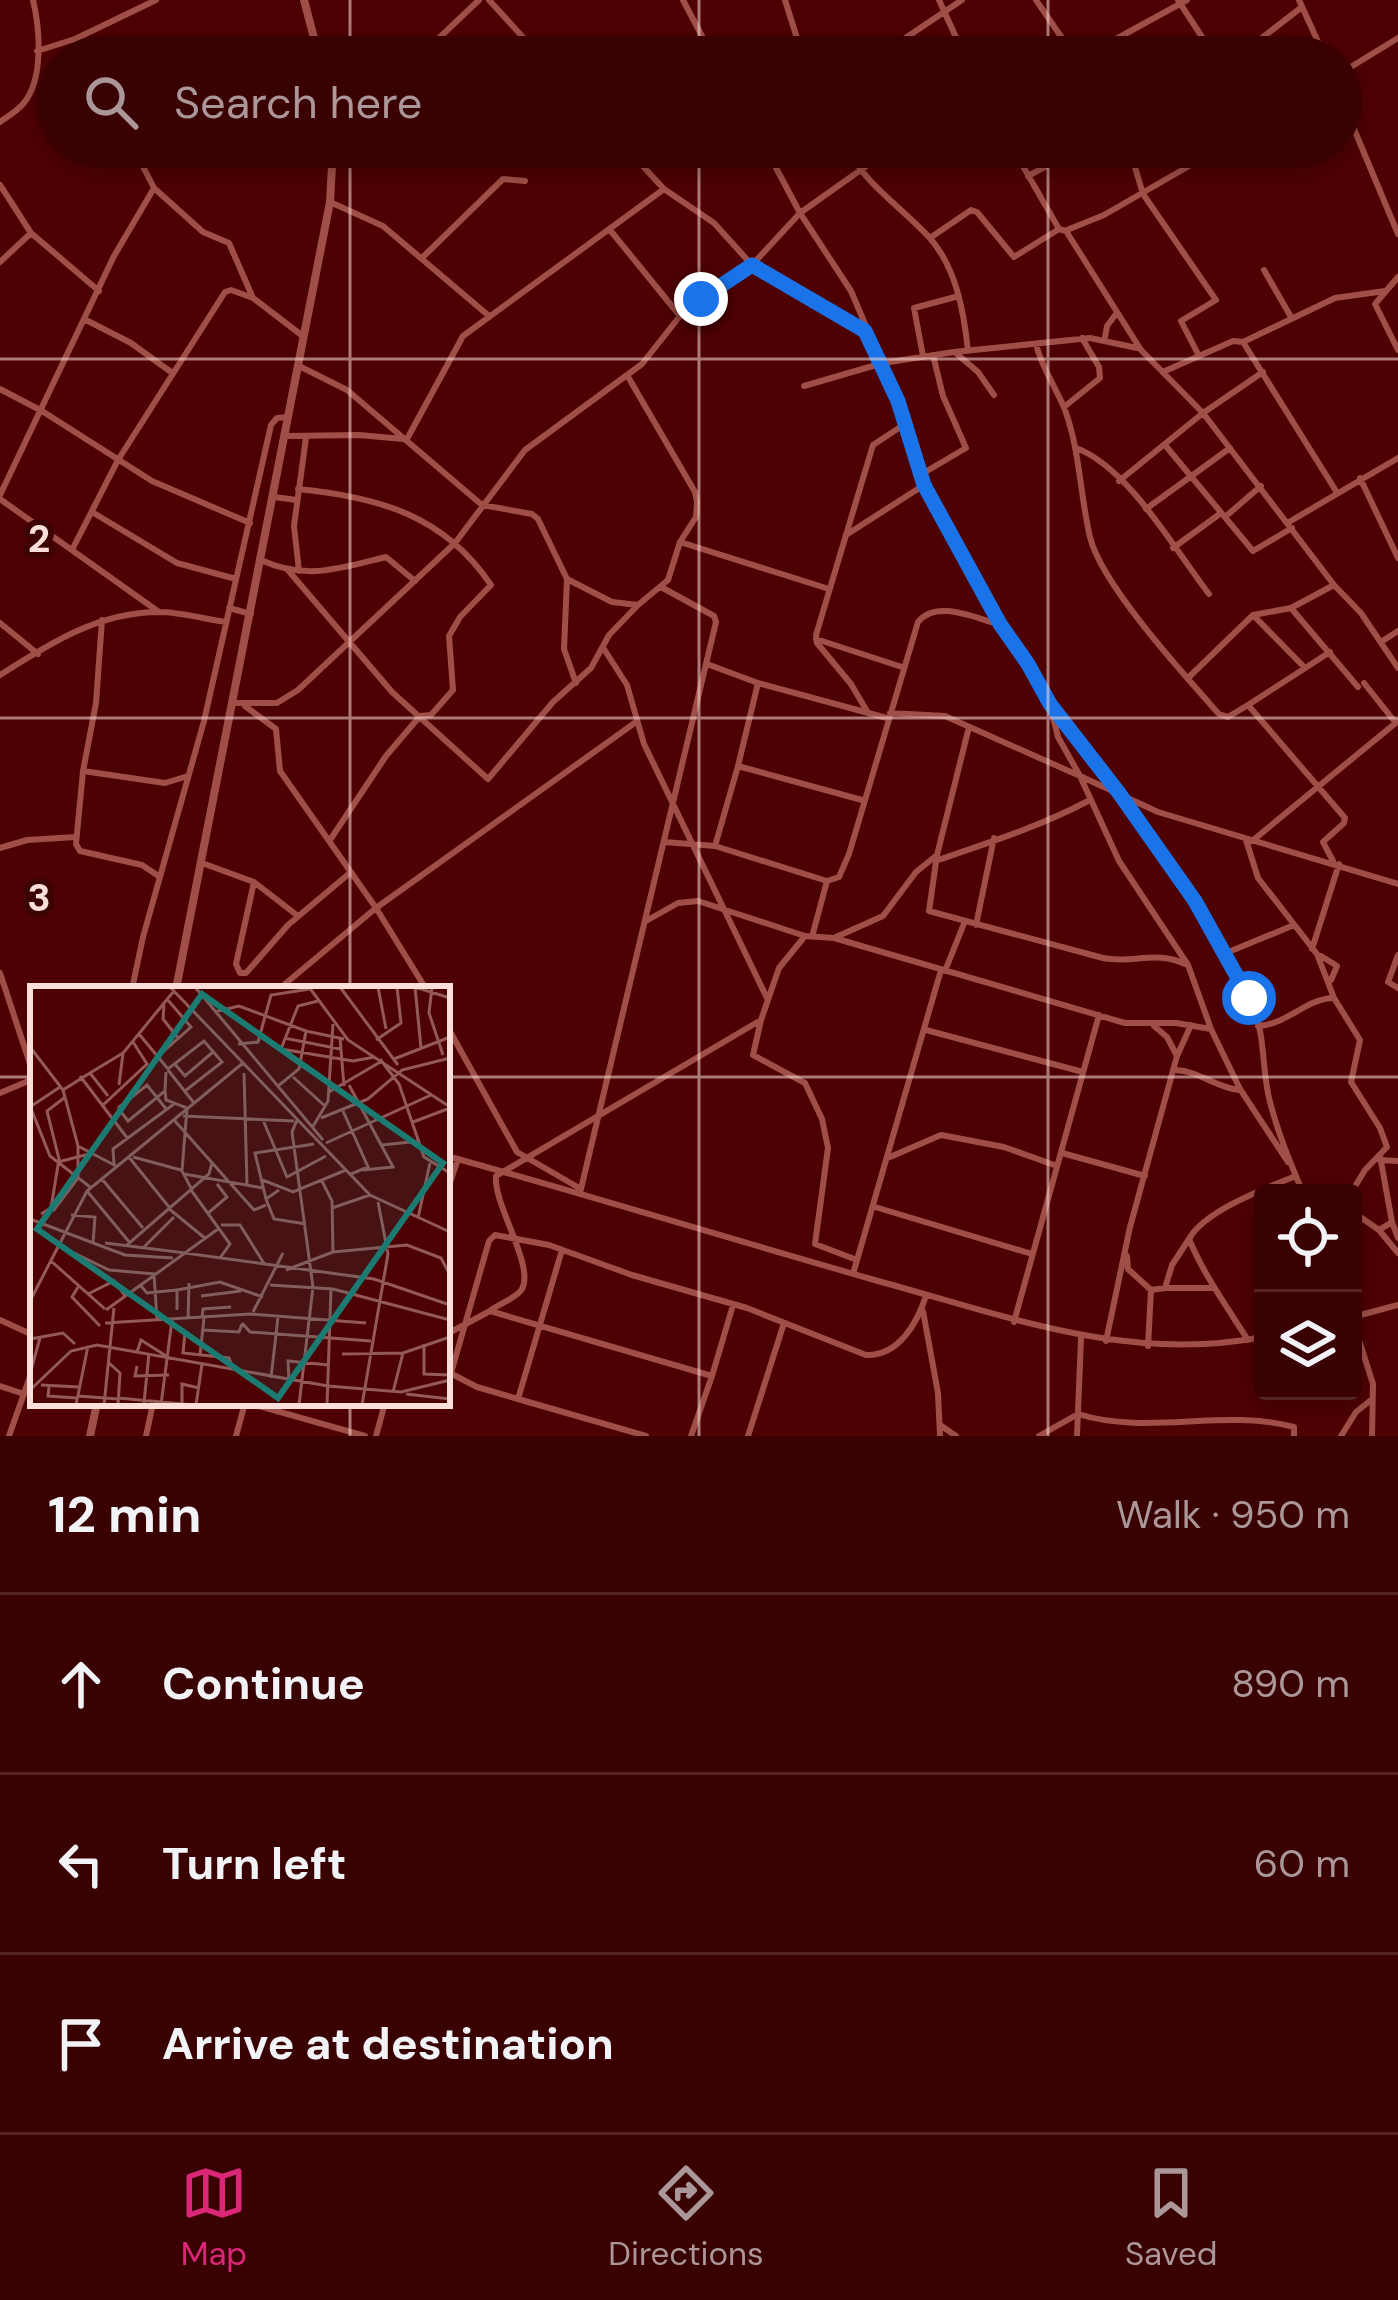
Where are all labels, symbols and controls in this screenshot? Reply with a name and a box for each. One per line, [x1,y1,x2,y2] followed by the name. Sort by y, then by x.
[36,36,1362,168] search box
[78,69,144,135] icon: search
[174,73,422,132] text: Search here
[674,272,728,326] route end
[28,513,50,564] text: 2
[27,872,51,923] text: 3
[1222,971,1276,1025] route start
[30,986,450,1406] inset map
[1254,1184,1362,1400] map controls
[1254,1184,1362,1292] button: locate
[1254,1292,1362,1400] button: layers
[48,1481,201,1548] text: 12 min
[1116,1489,1350,1540] text: Walk · 950 m
[48,1651,114,1717] icon: ahead
[162,1654,365,1713] text: Continue
[1231,1658,1350,1709] text: 890 m
[48,1831,114,1897] icon: left
[162,1834,346,1893] text: Turn left
[1254,1838,1350,1889] text: 60 m
[48,2011,114,2077] icon: arrive
[162,2014,614,2073] text: Arrive at destination
[181,2160,247,2275] tab: Map
[608,2160,764,2275] tab: Directions
[1125,2160,1217,2275] tab: Saved

